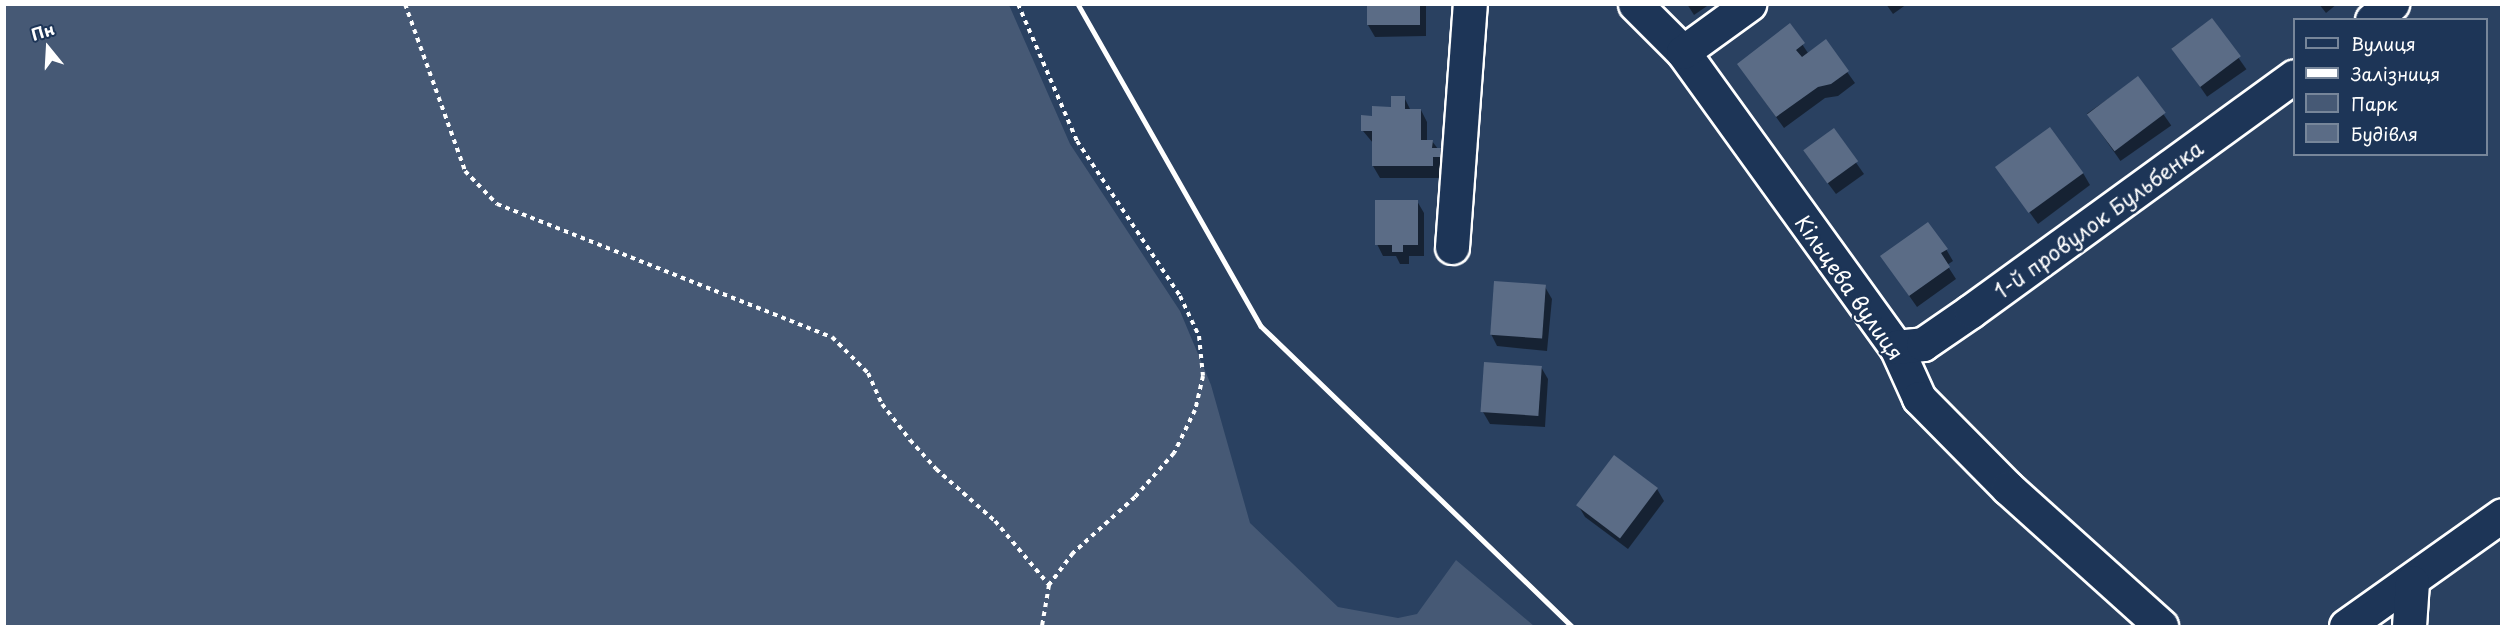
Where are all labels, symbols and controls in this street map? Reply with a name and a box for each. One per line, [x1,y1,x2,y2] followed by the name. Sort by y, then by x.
[28,16,57,46] text: Пн
[18,18,78,78] north arrow
[2293,18,2488,156] legend
[2351,30,2416,57] text: Вулиця
[2351,60,2440,87] text: Залізниця
[2351,90,2397,117] text: Парк
[2351,120,2418,147] text: Будівля
[1989,135,2207,303] street label: 1-й провулок Бульбенка
[1790,209,1910,365] street label: Кільцева вулиця

